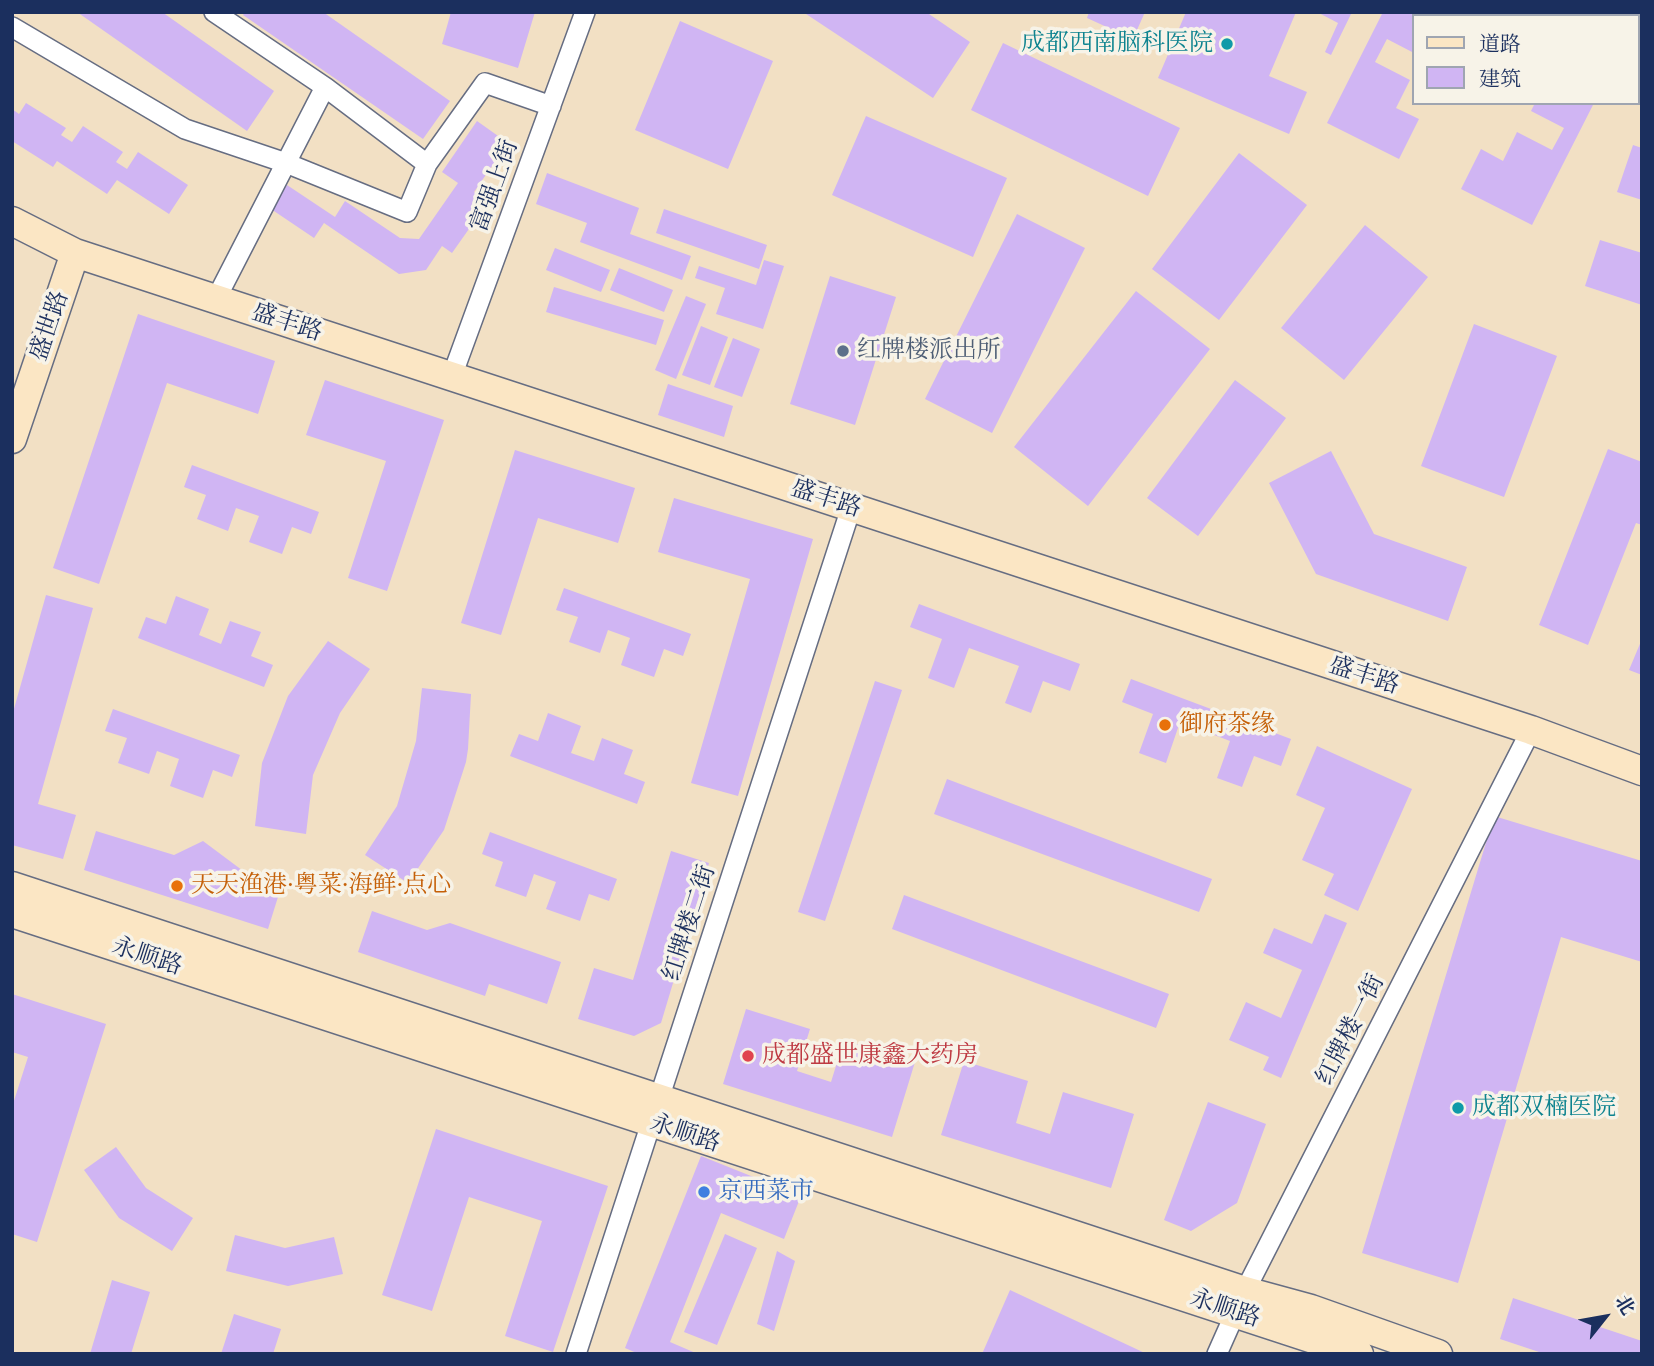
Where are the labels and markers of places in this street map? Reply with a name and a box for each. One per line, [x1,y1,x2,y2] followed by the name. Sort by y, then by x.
[1021,30,1213,58] place label: 成都西南脑科医院
[1219,36,1235,52] marker: 成都西南脑科医院
[857,337,1001,365] place label: 红牌楼派出所
[835,343,851,359] marker: 红牌楼派出所
[1179,711,1275,739] place label: 御府茶缘
[1157,717,1173,733] marker: 御府茶缘
[191,872,451,900] place label: 天天渔港·粤菜·海鲜·点心
[169,878,185,894] marker: 天天渔港·粤菜·海鲜·点心
[762,1042,978,1070] place label: 成都盛世康鑫大药房
[740,1048,756,1064] marker: 成都盛世康鑫大药房
[1472,1094,1616,1122] place label: 成都双楠医院
[1450,1100,1466,1116] marker: 成都双楠医院
[718,1178,814,1206] place label: 京西菜市
[696,1184,712,1200] marker: 京西菜市

